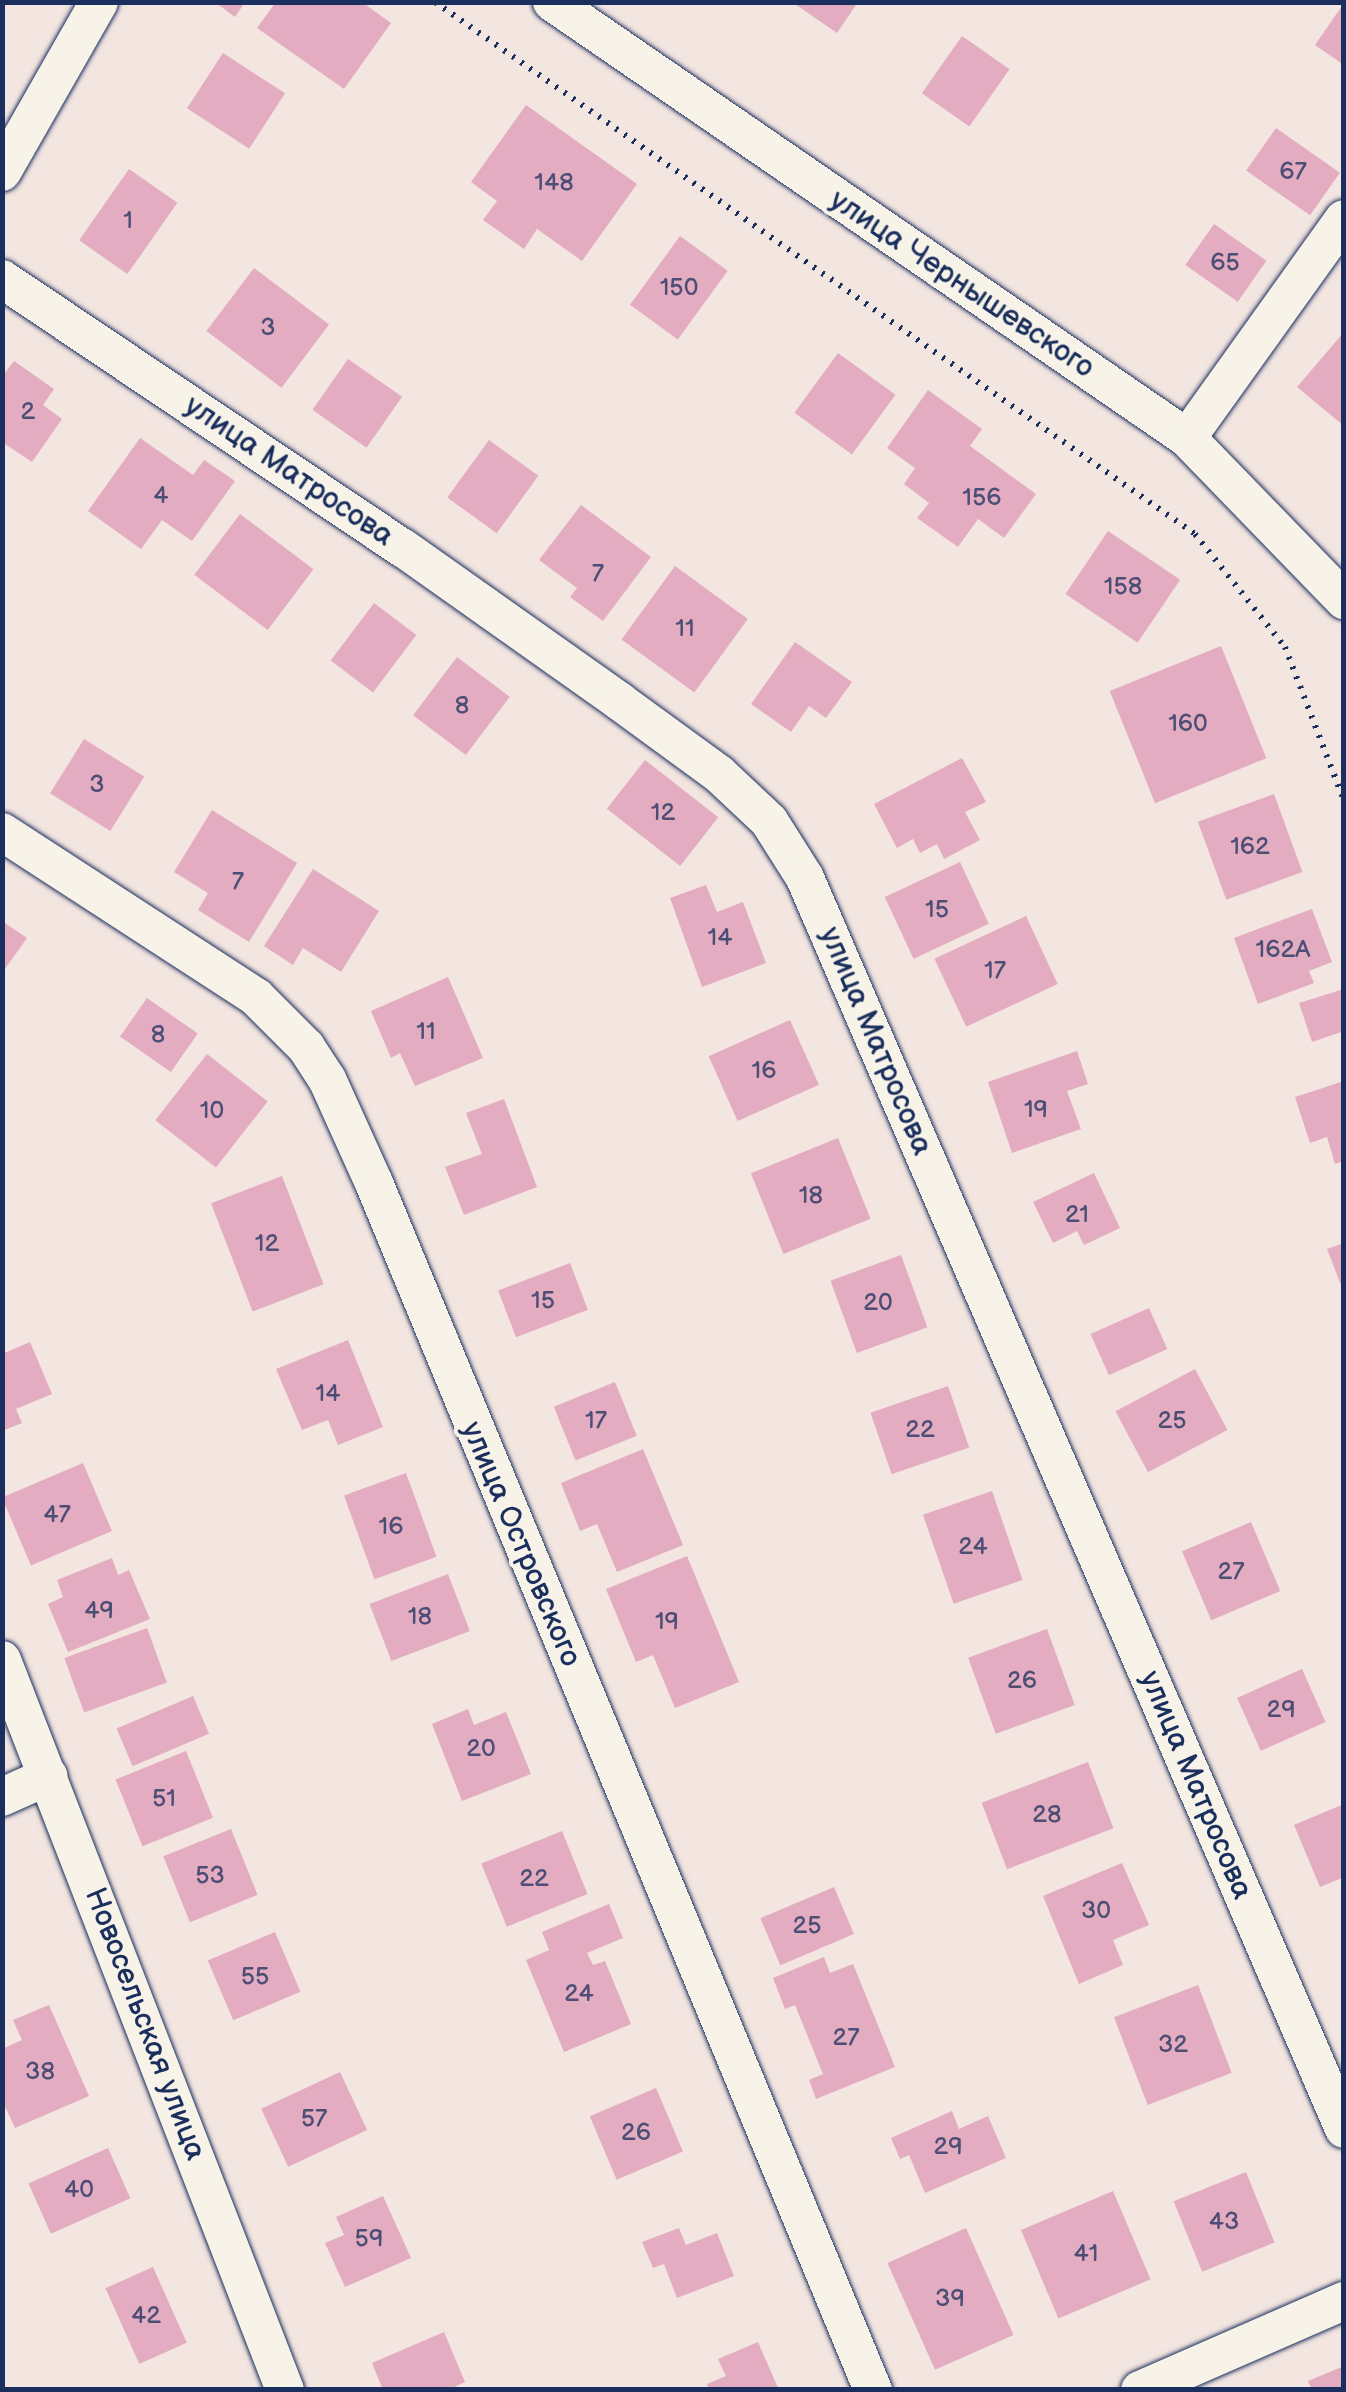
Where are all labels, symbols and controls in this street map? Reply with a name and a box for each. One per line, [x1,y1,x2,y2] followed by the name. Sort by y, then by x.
[1279,157,1307,187] house number: 67
[534,168,574,198] house number: 148
[823,182,1101,386] street label: улица Чернышевского
[123,206,133,236] house number: 1
[1210,248,1240,278] house number: 65
[660,273,698,303] house number: 150
[260,313,276,343] house number: 3
[178,388,400,554] street label: улица Матросова
[21,397,35,427] house number: 2
[153,481,169,511] house number: 4
[962,483,1002,513] house number: 156
[592,559,604,589] house number: 7
[1104,572,1142,602] house number: 158
[675,614,695,644] house number: 11
[455,691,469,721] house number: 8
[1168,709,1208,739] house number: 160
[89,770,105,800] house number: 3
[651,798,675,828] house number: 12
[1230,832,1270,862] house number: 162
[232,867,244,897] house number: 7
[925,895,949,925] house number: 15
[812,922,940,1160] street label: улица Матросова
[708,923,732,953] house number: 14
[1256,935,1310,965] house number: 162А
[984,956,1006,986] house number: 17
[416,1017,436,1047] house number: 11
[151,1020,165,1050] house number: 8
[752,1056,776,1086] house number: 16
[1024,1095,1048,1125] house number: 19
[200,1096,224,1126] house number: 10
[799,1181,823,1211] house number: 18
[1065,1200,1089,1230] house number: 21
[255,1229,279,1259] house number: 12
[531,1286,555,1316] house number: 15
[863,1288,893,1318] house number: 20
[316,1379,340,1409] house number: 14
[585,1406,607,1436] house number: 17
[1157,1406,1187,1436] house number: 25
[905,1415,935,1445] house number: 22
[453,1416,589,1672] street label: улица Островского
[43,1500,71,1530] house number: 47
[379,1512,403,1542] house number: 16
[958,1532,988,1562] house number: 24
[1217,1557,1245,1587] house number: 27
[84,1596,114,1626] house number: 49
[408,1602,432,1632] house number: 18
[655,1607,679,1637] house number: 19
[1007,1666,1037,1696] house number: 26
[1132,1666,1260,1904] street label: улица Матросова
[1266,1695,1296,1725] house number: 29
[466,1734,496,1764] house number: 20
[152,1784,176,1814] house number: 51
[1032,1800,1062,1830] house number: 28
[195,1861,225,1891] house number: 53
[519,1864,549,1894] house number: 22
[77,1883,213,2165] street label: Новосельская улица
[1081,1896,1111,1926] house number: 30
[792,1911,822,1941] house number: 25
[241,1962,269,1992] house number: 55
[564,1979,594,2009] house number: 24
[832,2023,860,2053] house number: 27
[1158,2030,1188,2060] house number: 32
[25,2057,55,2087] house number: 38
[301,2104,327,2134] house number: 57
[621,2118,651,2148] house number: 26
[933,2132,963,2162] house number: 29
[64,2175,94,2205] house number: 40
[1209,2207,1239,2237] house number: 43
[355,2224,383,2254] house number: 59
[1074,2239,1098,2269] house number: 41
[935,2284,965,2314] house number: 39
[131,2301,161,2331] house number: 42

